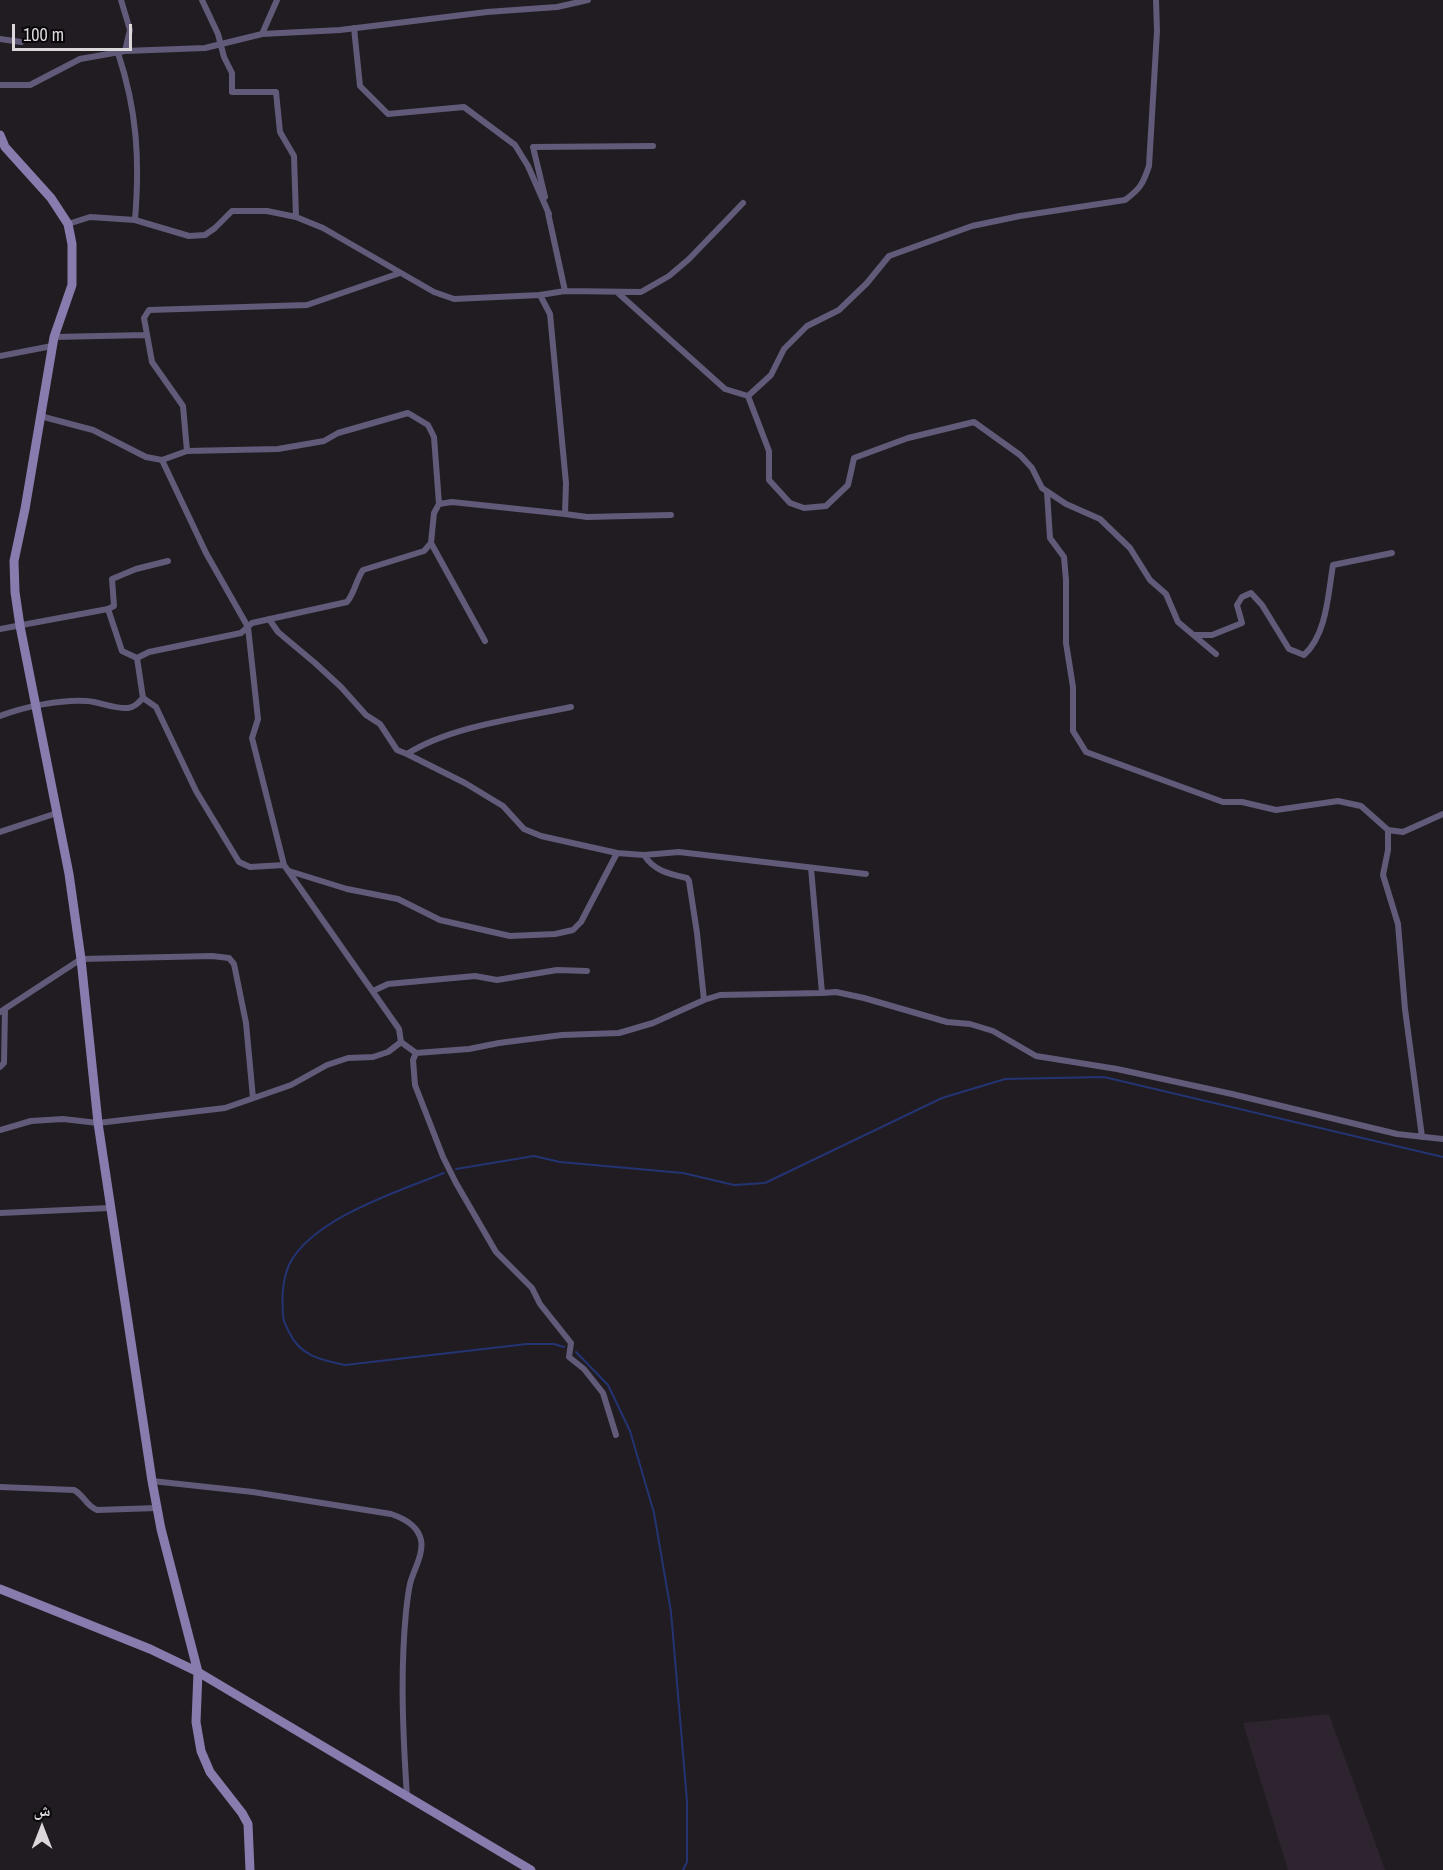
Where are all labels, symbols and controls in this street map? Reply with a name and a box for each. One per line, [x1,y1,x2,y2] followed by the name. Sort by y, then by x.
[15,12,135,50] scale bar
[23,22,64,47] text: 100 m
[12,1798,72,1858] north arrow
[34,1799,50,1821] text: ش

